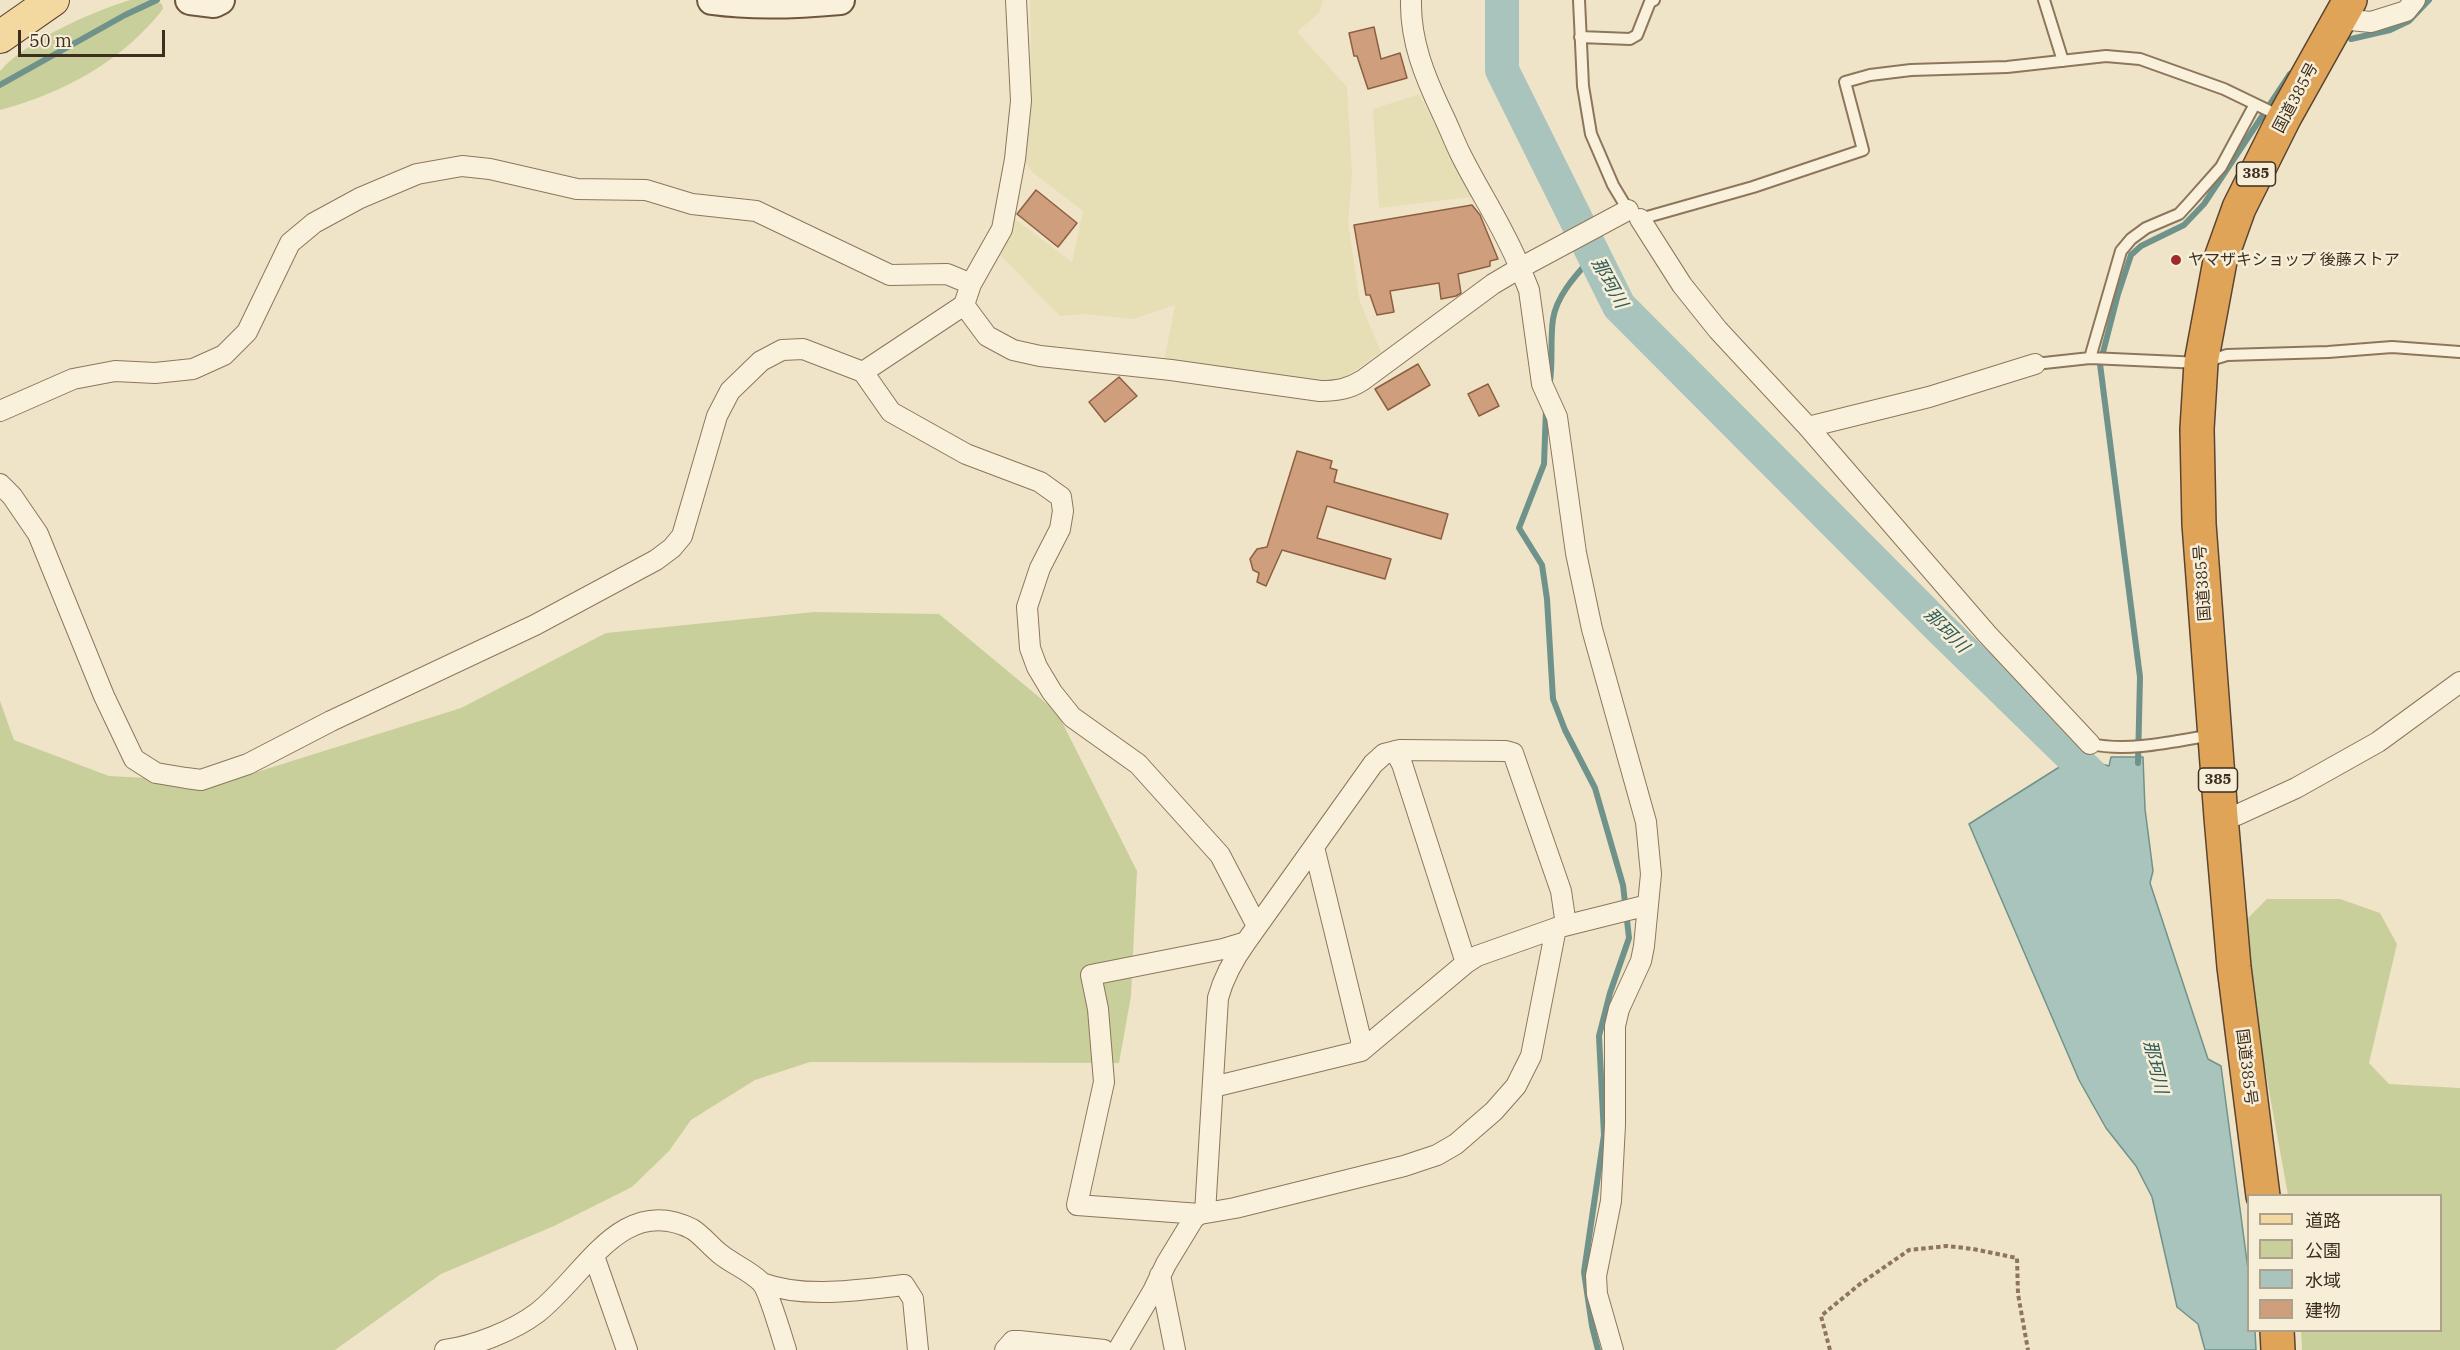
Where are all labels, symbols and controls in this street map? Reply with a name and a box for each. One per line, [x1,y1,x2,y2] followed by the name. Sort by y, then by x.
[21,18,168,56] scale bar
[29,29,72,52] text: 50 m
[2269,60,2323,136] street label: 国道385号
[2236,162,2276,186] road number: 385
[2188,250,2400,270] place label: ヤマザキショップ 後藤ストア
[2169,253,2183,267] marker: ヤマザキショップ 後藤ストア
[1586,254,1632,312] water label: 那珂川
[2191,544,2215,622] street label: 国道385号
[1919,604,1973,658] water label: 那珂川
[2198,768,2238,792] road number: 385
[2232,1028,2260,1106] street label: 国道385号
[2138,1038,2172,1096] water label: 那珂川
[2247,1194,2442,1332] legend
[2305,1209,2341,1232] text: 道路
[2305,1239,2341,1262] text: 公園
[2305,1269,2341,1292] text: 水域
[2305,1299,2341,1322] text: 建物

